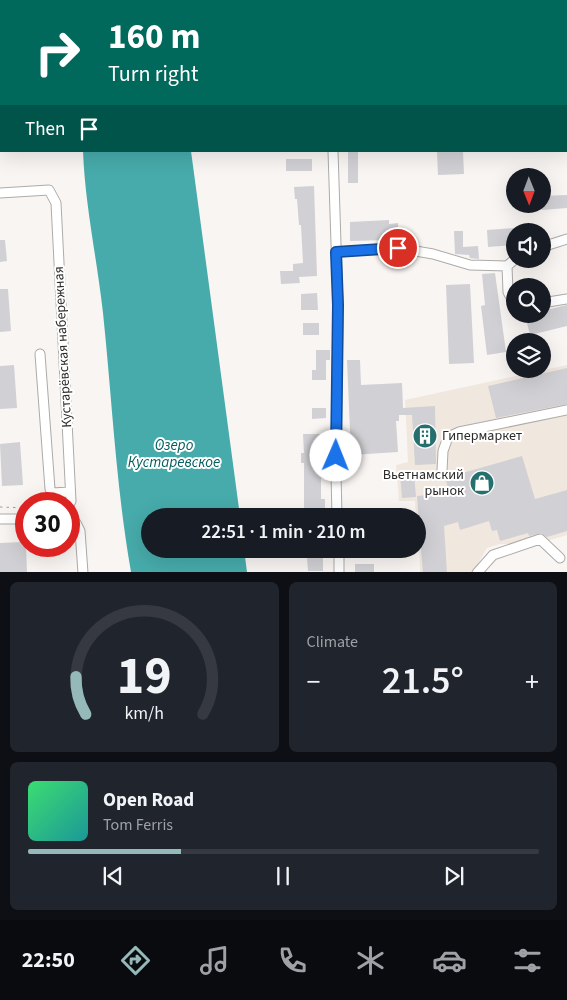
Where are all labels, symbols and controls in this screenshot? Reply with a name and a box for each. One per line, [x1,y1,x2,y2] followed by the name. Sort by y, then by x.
[108,12,200,62] text: 160 m
[25,20,90,85] icon: right
[108,58,198,90] text: Turn right
[75,115,103,143] icon: arrive
[25,116,65,143] text: Then
[506,168,551,212] north arrow
[506,168,551,378] map controls
[506,223,551,268] button: sound
[377,227,419,269] pin
[384,234,412,262] icon: arrive
[49,266,77,428] street label: Кустарёвская набережная
[506,278,551,323] button: search
[506,333,551,378] button: layers
[412,423,438,449] building icon: Гипермаркет
[442,426,523,446] place label: Гипермаркет
[309,429,361,481] position arrow
[128,435,220,473] water label: Озеро Кустаревское
[383,465,464,501] place label: Вьетнамский рынок
[469,470,495,496] shop icon: Вьетнамский рынок
[15,492,80,557] speed limit sign: 30
[201,519,366,546] text: 22:51 · 1 min · 210 m
[307,631,358,653] text: Climate
[117,640,172,714] text: 19
[382,654,464,708] text: 21.5°
[307,662,320,702] text: −
[525,662,539,702] text: +
[124,701,164,726] text: km/h
[103,787,194,814] text: Open Road
[103,814,173,836] text: Tom Ferris
[99,862,127,890] icon: previous
[269,862,297,890] icon: pause
[440,862,468,890] icon: next
[118,943,153,978] icon: directions
[197,943,232,978] icon: music
[275,943,310,978] icon: phone
[353,943,388,978] icon: climate
[432,943,467,978] icon: car
[510,943,545,978] icon: filters
[22,944,75,976] text: 22:50

